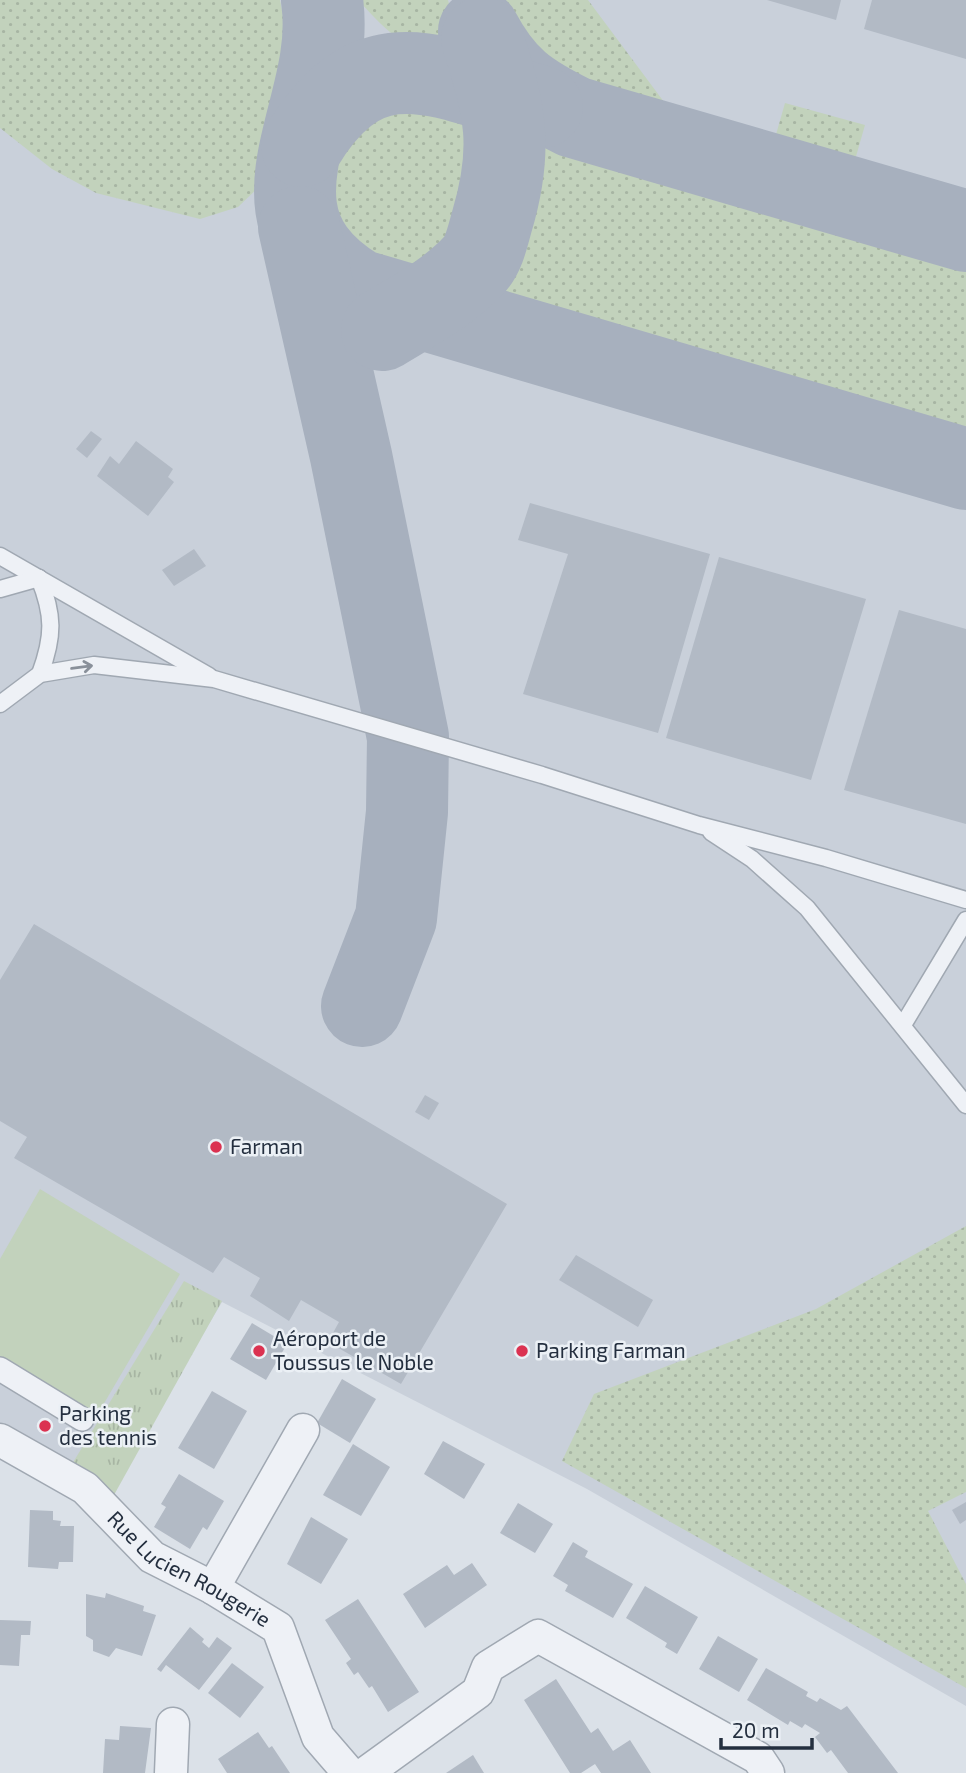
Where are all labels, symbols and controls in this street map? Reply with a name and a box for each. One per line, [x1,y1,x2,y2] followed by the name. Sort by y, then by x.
[70,660,93,673] one-way arrow
[230,1133,303,1158] place label: Farman
[208,1139,224,1155] marker: Farman
[273,1325,434,1374] place label: Aéroport de Toussus le Noble
[536,1337,686,1362] place label: Parking Farman
[251,1343,267,1359] marker: Aéroport de Toussus le Noble
[514,1343,530,1359] marker: Parking Farman
[59,1400,157,1449] place label: Parking des tennis
[37,1418,53,1434] marker: Parking des tennis
[103,1505,276,1631] street label: Rue Lucien Rougerie
[721,1706,812,1750] scale bar
[732,1717,780,1742] text: 20 m

